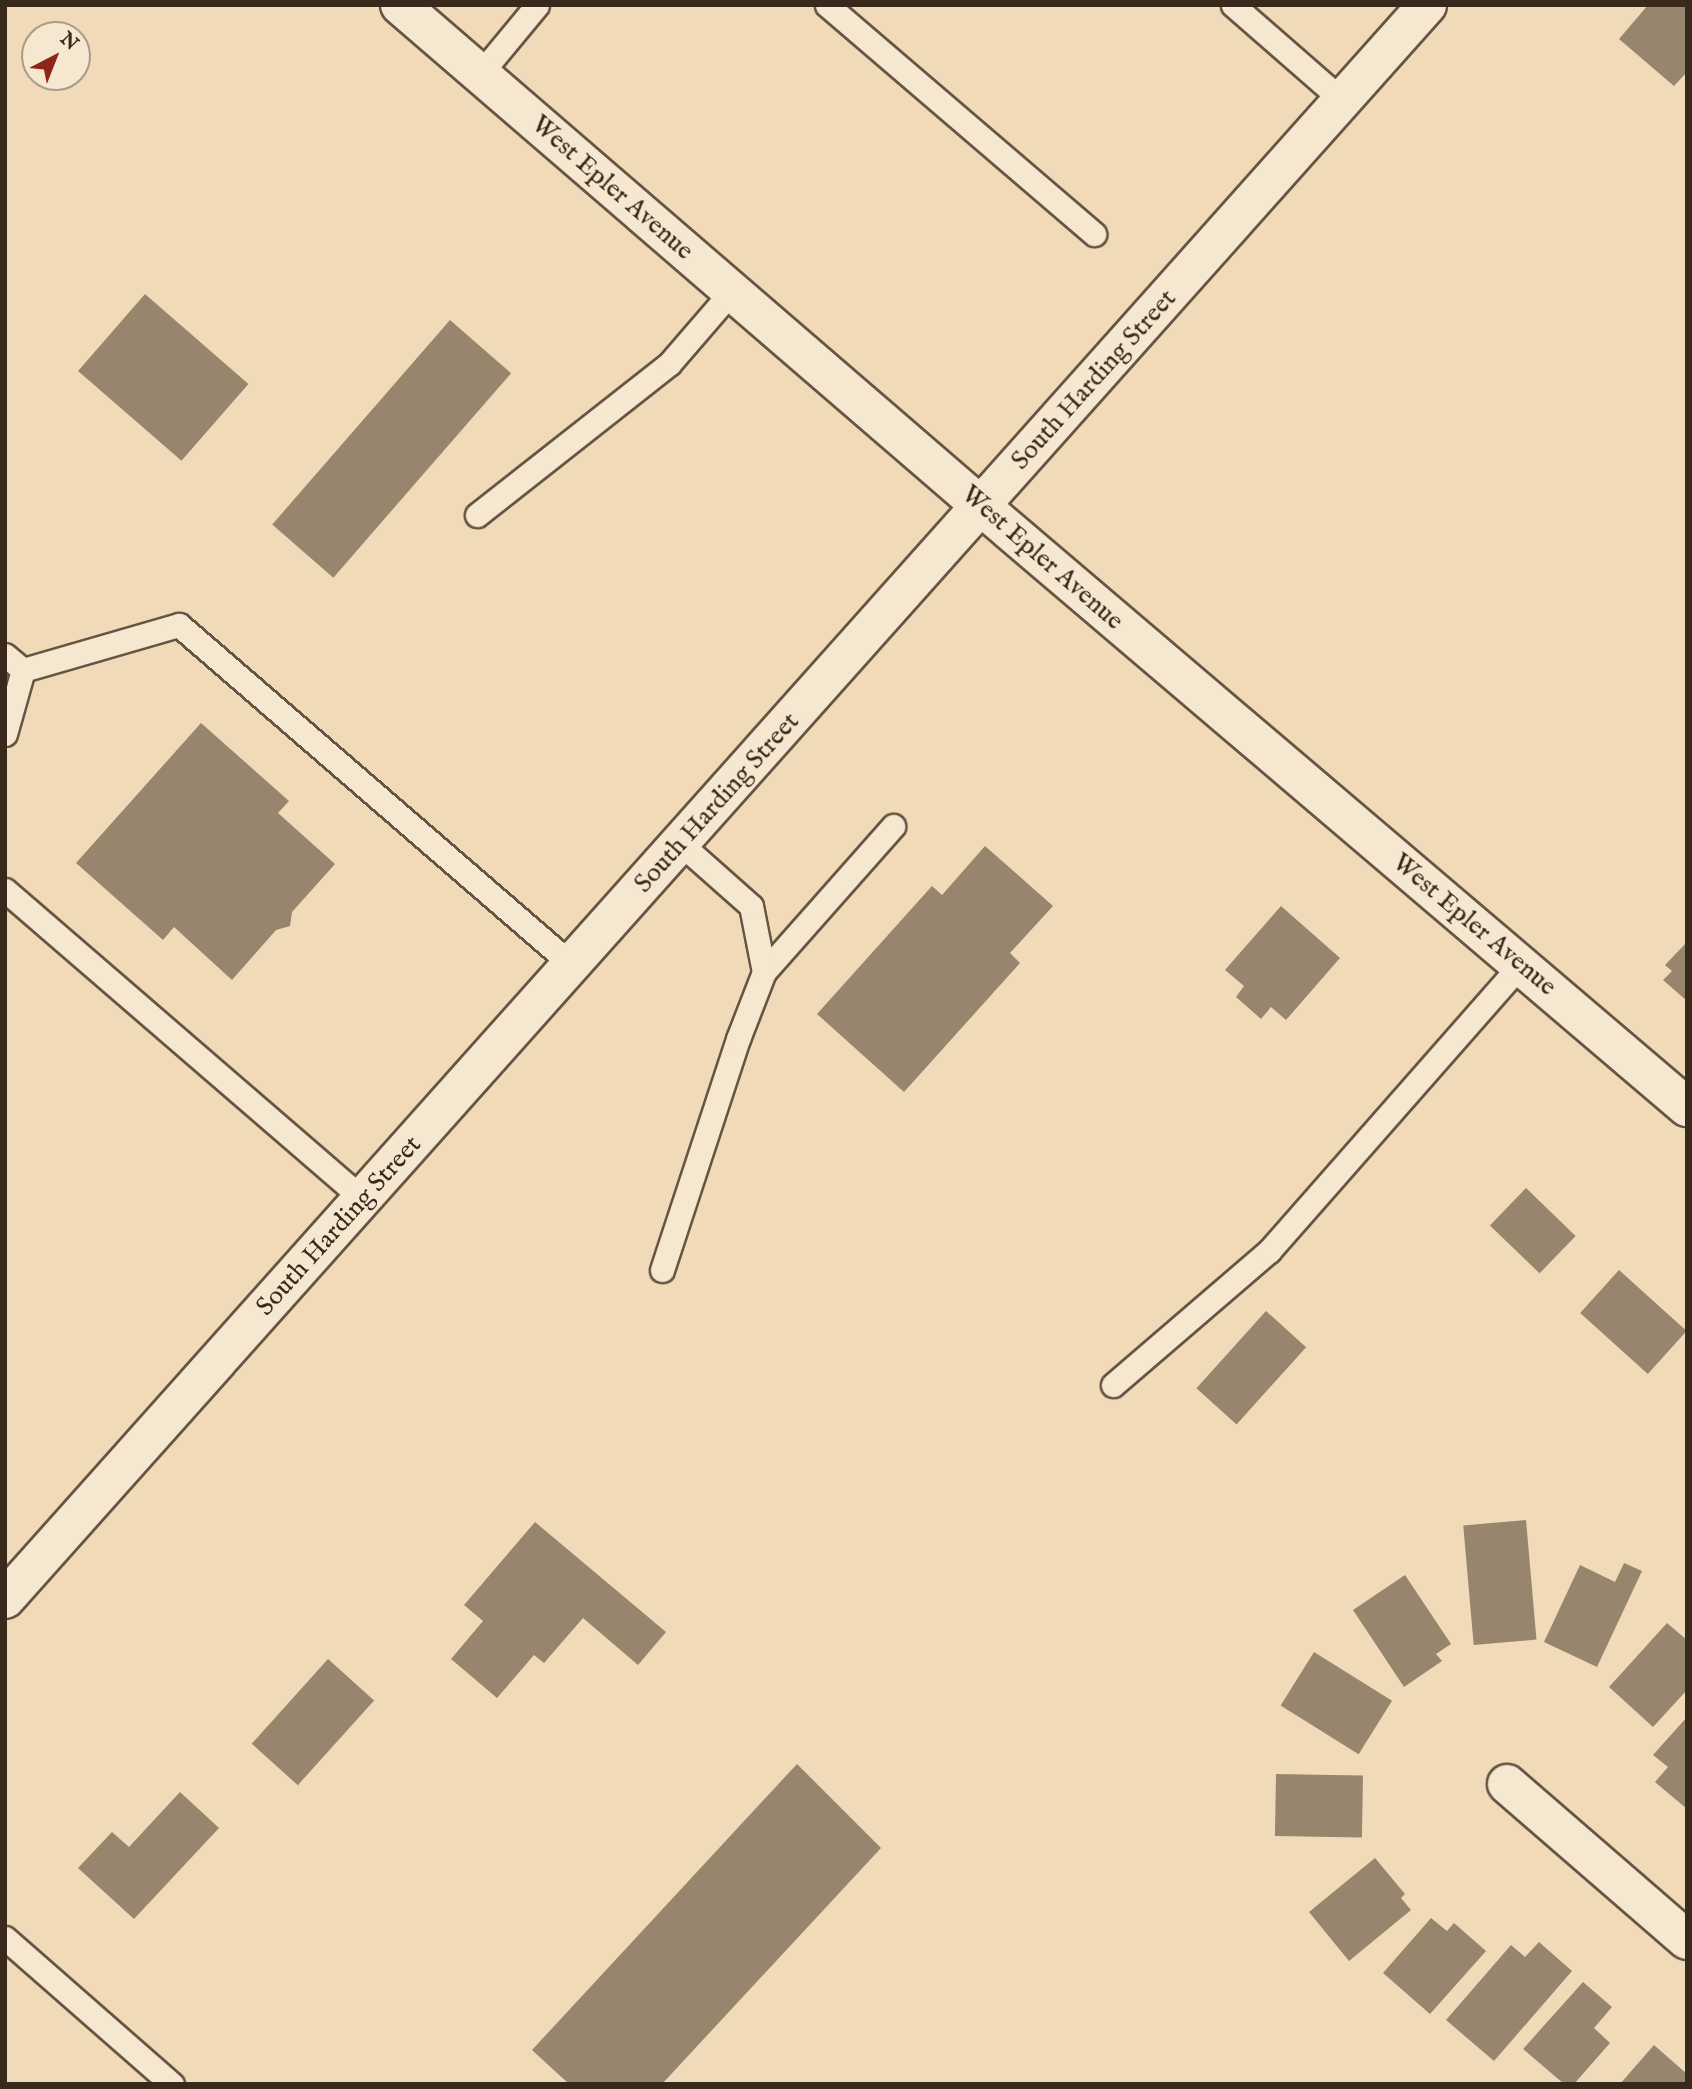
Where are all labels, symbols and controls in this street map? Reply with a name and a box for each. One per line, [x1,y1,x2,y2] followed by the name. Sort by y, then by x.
[21,21,91,91] north arrow
[55,27,83,56] text: N
[525,109,699,267] street label: West Epler Avenue
[1005,284,1183,476] street label: South Harding Street
[955,479,1129,637] street label: West Epler Avenue
[628,707,806,899] street label: South Harding Street
[1386,847,1562,1003] street label: West Epler Avenue
[250,1130,428,1322] street label: South Harding Street

